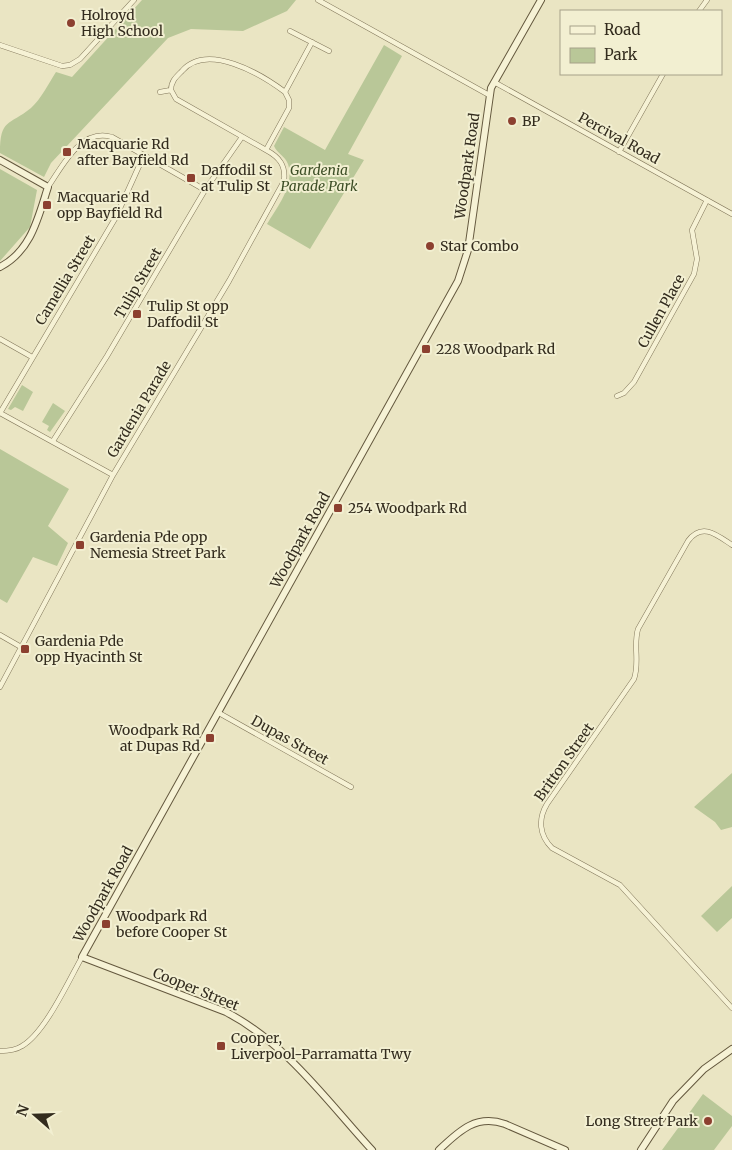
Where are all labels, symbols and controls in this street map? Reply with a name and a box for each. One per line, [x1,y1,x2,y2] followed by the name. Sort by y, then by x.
[81,6,164,40] place label: Holroyd High School
[560,10,722,75] legend
[65,17,77,29] marker: Holroyd High School
[604,20,640,39] text: Road
[604,45,638,64] text: Park
[575,108,663,168] street label: Percival Road
[450,111,483,221] street label: Woodpark Road
[522,112,540,130] place label: BP
[506,115,518,127] marker: BP
[77,135,189,169] place label: Macquarie Rd after Bayfield Rd
[61,146,73,158] marker: Macquarie Rd after Bayfield Rd
[201,161,273,195] place label: Daffodil St at Tulip St
[280,161,358,195] park label: Gardenia Parade Park
[185,172,197,184] marker: Daffodil St at Tulip St
[57,188,163,222] place label: Macquarie Rd opp Bayfield Rd
[41,199,53,211] marker: Macquarie Rd opp Bayfield Rd
[31,231,99,328] street label: Camellia Street
[440,237,519,255] place label: Star Combo
[424,240,436,252] marker: Star Combo
[110,244,166,322] street label: Tulip Street
[633,271,689,351] street label: Cullen Place
[147,297,229,331] place label: Tulip St opp Daffodil St
[131,308,143,320] marker: Tulip St opp Daffodil St
[436,340,556,358] place label: 228 Woodpark Rd
[420,343,432,355] marker: 228 Woodpark Rd
[103,357,175,461] street label: Gardenia Parade
[266,488,334,592] street label: Woodpark Road
[348,499,467,517] place label: 254 Woodpark Rd
[332,502,344,514] marker: 254 Woodpark Rd
[90,528,226,562] place label: Gardenia Pde opp Nemesia Street Park
[74,539,86,551] marker: Gardenia Pde opp Nemesia Street Park
[35,632,143,666] place label: Gardenia Pde opp Hyacinth St
[19,643,31,655] marker: Gardenia Pde opp Hyacinth St
[248,711,332,769] street label: Dupas Street
[530,719,598,805] street label: Britton Street
[108,721,201,755] place label: Woodpark Rd at Dupas Rd
[204,732,216,744] marker: Woodpark Rd at Dupas Rd
[69,842,137,946] street label: Woodpark Road
[115,907,228,941] place label: Woodpark Rd before Cooper St
[100,918,112,930] marker: Woodpark Rd before Cooper St
[150,963,242,1015] street label: Cooper Street
[231,1029,412,1063] place label: Cooper, Liverpool-Parramatta Twy
[215,1040,227,1052] marker: Cooper, Liverpool-Parramatta Twy
[10,1090,60,1140] north arrow
[12,1102,33,1119] text: N
[586,1112,698,1130] place label: Long Street Park
[702,1115,714,1127] marker: Long Street Park

